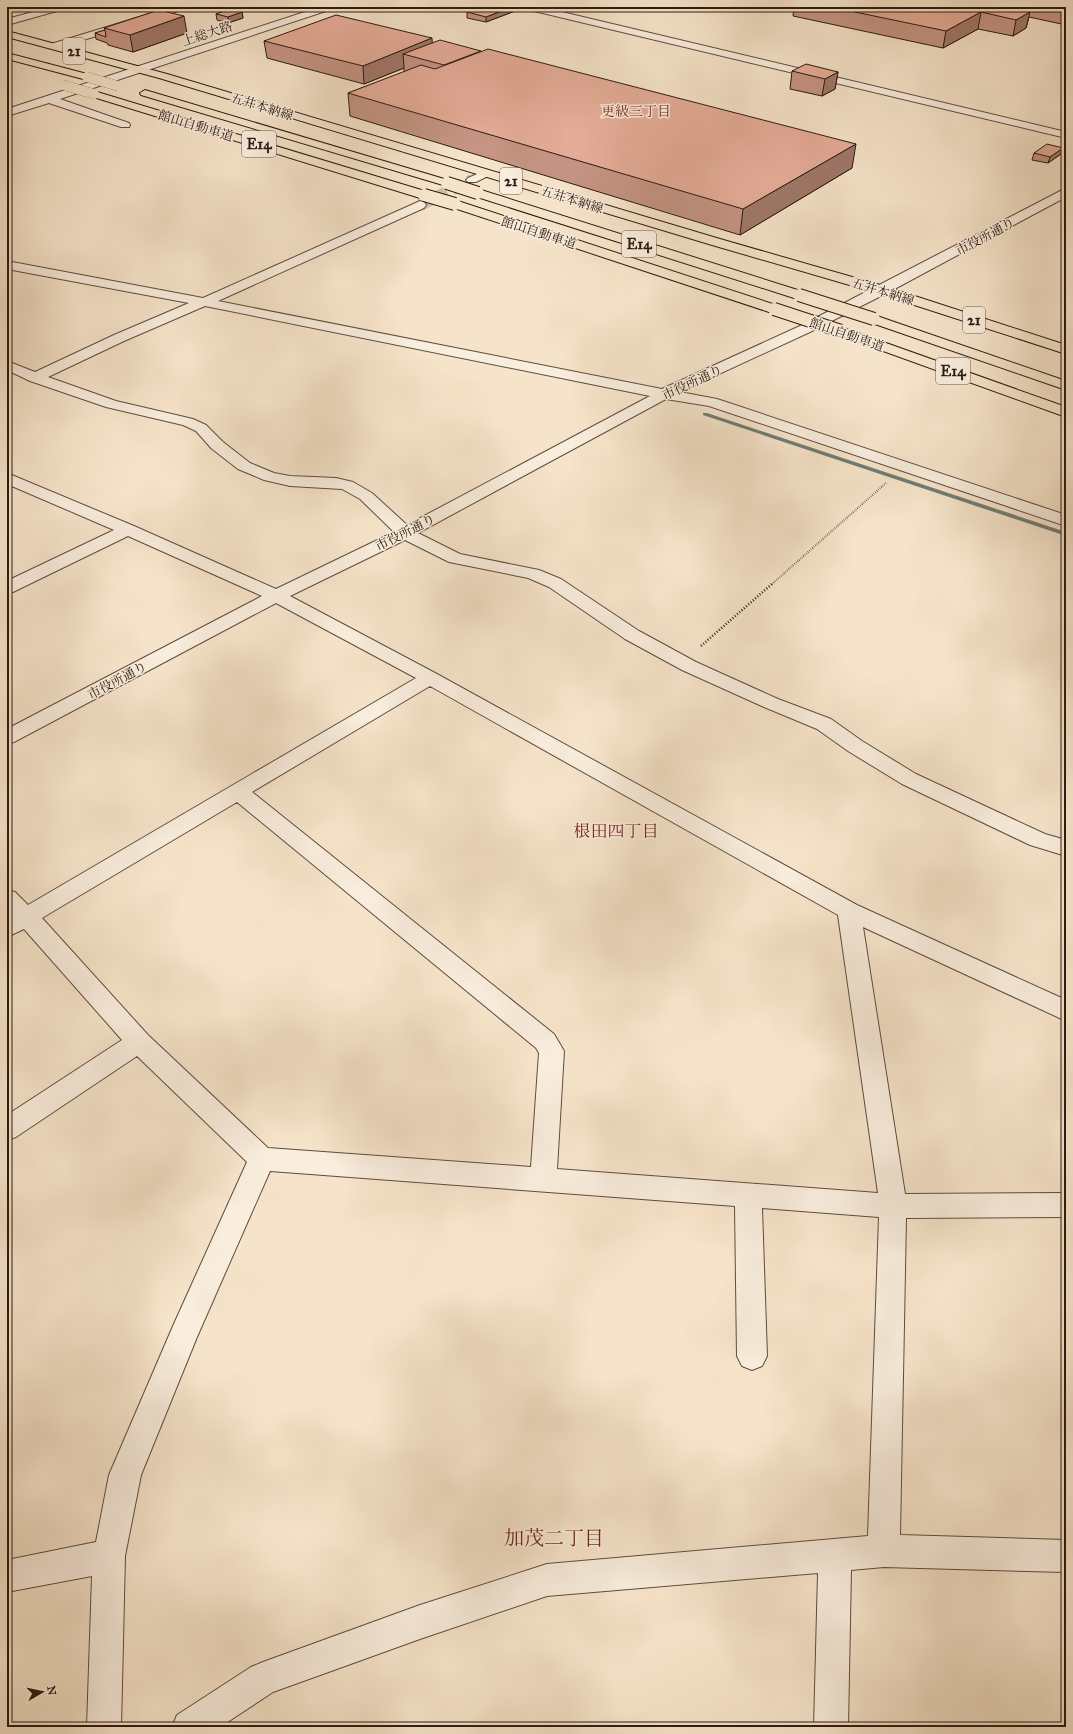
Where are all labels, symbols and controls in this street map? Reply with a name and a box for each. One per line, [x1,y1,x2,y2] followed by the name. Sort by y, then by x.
[180,18,235,50] street label: 上総大路
[63,38,85,64] road number: 21
[228,90,295,124] street label: 五井本納線
[601,103,671,120] district label: 更級三丁目
[156,107,235,145] street label: 館山自動車道
[242,131,276,157] road number: E14
[500,168,522,194] road number: 21
[538,183,605,217] street label: 五井本納線
[499,213,578,253] street label: 館山自動車道
[953,215,1018,259] street label: 市役所通り
[622,231,656,257] road number: E14
[849,275,916,309] street label: 五井本納線
[963,307,985,333] road number: 21
[807,315,886,355] street label: 館山自動車道
[936,358,970,384] road number: E14
[660,362,725,404] street label: 市役所通り
[373,511,438,555] street label: 市役所通り
[85,659,150,703] street label: 市役所通り
[574,821,659,842] district label: 根田四丁目
[504,1526,604,1550] district label: 加茂二丁目
[22,1672,62,1712] north arrow
[44,1685,59,1697] text: N

